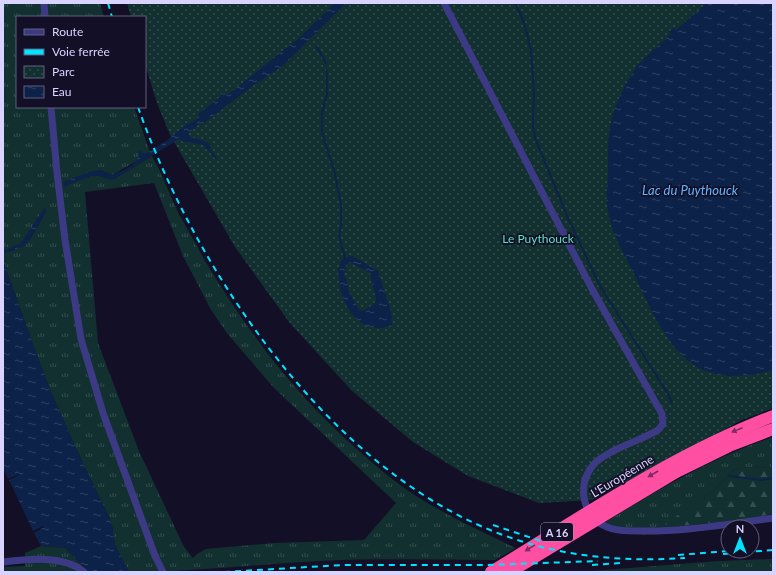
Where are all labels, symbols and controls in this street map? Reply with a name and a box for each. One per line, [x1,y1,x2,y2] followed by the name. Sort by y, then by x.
[16,16,146,108] legend
[52,24,83,39] text: Route
[52,44,110,59] text: Voie ferrée
[52,64,75,79] text: Parc
[52,84,72,99] text: Eau
[642,182,739,198] water label: Lac du Puythouck
[502,231,575,246] park label: Le Puythouck
[730,428,742,434] one-way arrow
[588,451,656,501] street label: L'Européenne
[647,470,659,477] one-way arrow
[720,519,760,559] north arrow
[736,522,744,535] text: N
[541,523,573,541] road number: A 16
[525,544,535,552] one-way arrow

